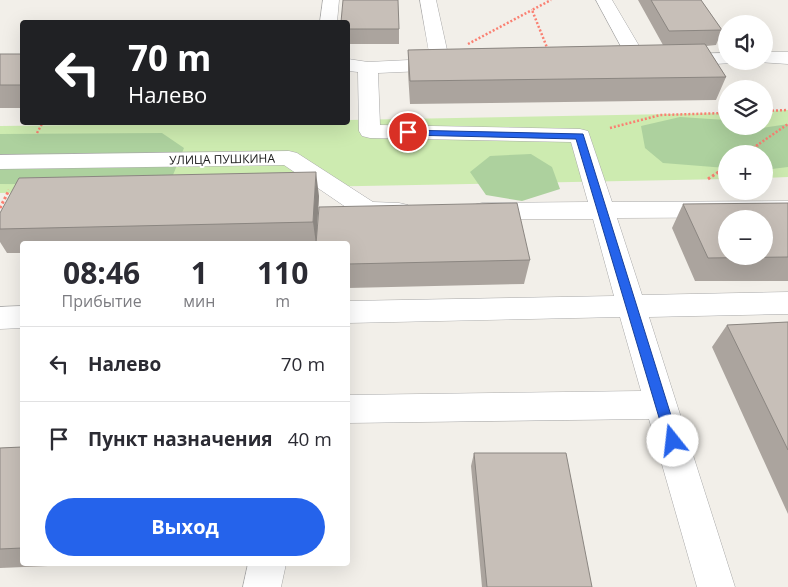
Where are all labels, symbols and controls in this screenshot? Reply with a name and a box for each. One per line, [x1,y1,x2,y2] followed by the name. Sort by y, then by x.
[718,15,773,265] map controls
[718,15,773,70] button: sound
[128,34,211,81] text: 70 m
[45,40,110,105] icon: left
[128,79,207,109] text: Налево
[718,80,773,135] button: layers
[387,111,429,153] pin
[394,118,422,146] icon: arrive
[718,145,773,200] button: +
[169,150,276,168] street label: УЛИЦА ПУШКИНА
[718,210,773,265] button: −
[63,252,140,293] text: 08:46
[191,252,208,293] text: 1
[257,252,308,293] text: 110
[62,290,142,312] text: Прибытие
[183,290,215,312] text: мин
[275,290,290,312] text: m
[45,350,73,378] icon: left
[88,351,161,377] text: Налево
[281,351,325,377] text: 70 m
[646,414,698,466] position arrow
[45,425,73,453] icon: arrive
[88,426,273,452] text: Пункт назначения
[288,426,332,452] text: 40 m
[45,498,325,556] button: Выход

